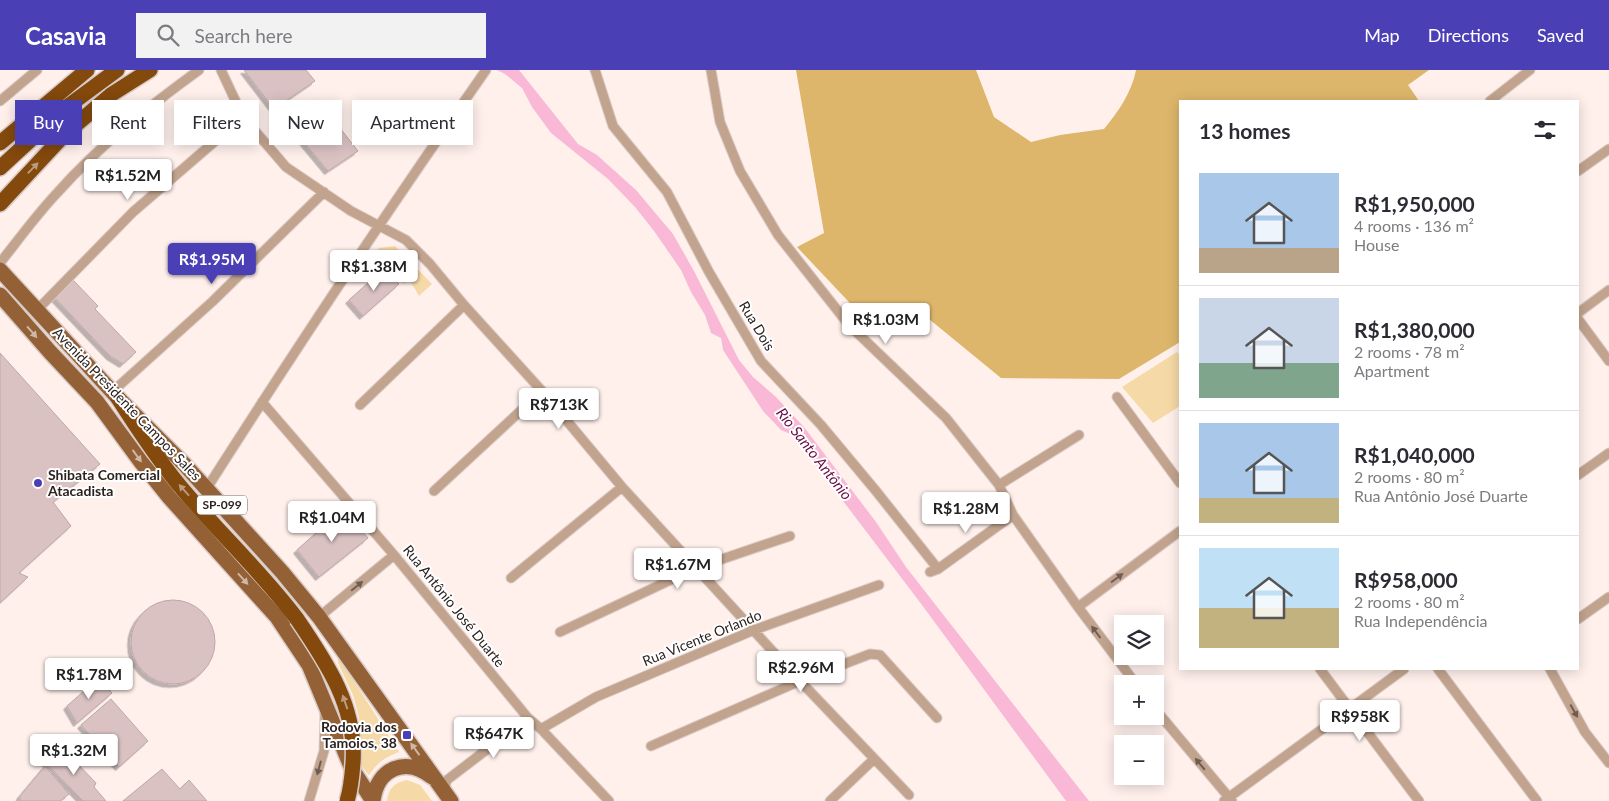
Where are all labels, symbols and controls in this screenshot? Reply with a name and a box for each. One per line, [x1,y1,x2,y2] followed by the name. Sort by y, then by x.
[136,13,486,58] search box
[25,21,106,50] text: Casavia
[154,21,182,49] icon: search
[194,24,292,47] text: Search here
[1364,24,1400,46] text: Map
[1428,24,1509,46] text: Directions
[1537,24,1584,46] text: Saved
[15,100,82,145] chip: Buy
[92,100,164,145] chip: Rent
[174,100,259,145] chip: Filters
[269,100,342,145] chip: New
[352,100,473,145] chip: Apartment
[1531,116,1559,144] icon: filters
[1199,118,1290,143] text: 13 homes
[82,158,174,201] pin: R$1.52M
[27,162,39,174] one-way arrow
[95,165,161,184] text: R$1.52M
[1354,191,1475,216] text: R$1,950,000
[1239,193,1299,253] icon: home
[1354,216,1474,235] text: 4 rooms · 136 m²
[1354,235,1399,254] text: House
[166,242,258,285] pin: R$1.95M
[179,249,245,268] text: R$1.95M
[328,250,420,292] pin: R$1.38M
[341,256,407,275] text: R$1.38M
[736,298,779,354] street label: Rua Dois
[840,302,932,345] pin: R$1.03M
[853,309,919,328] text: R$1.03M
[1354,317,1475,342] text: R$1,380,000
[1239,318,1299,378] icon: home
[50,324,205,484] street label: Avenida Presidente Campos Sales
[27,325,38,338] one-way arrow
[1354,342,1465,361] text: 2 rooms · 78 m²
[1354,361,1429,380] text: Apartment
[518,388,600,430] pin: R$713K
[530,394,588,413] text: R$713K
[773,404,856,503] water label: Rio Santo Antônio
[1354,442,1475,467] text: R$1,040,000
[1239,443,1299,503] icon: home
[132,449,142,463] one-way arrow
[47,466,160,499] place label: Shibata Comercial Atacadista
[1354,467,1465,486] text: 2 rooms · 80 m²
[32,477,44,489] marker: Shibata Comercial Atacadista
[179,484,190,497] one-way arrow
[1354,486,1528,505] text: Rua Antônio José Duarte
[920,492,1012,534] pin: R$1.28M
[197,496,247,514] road number: SP-099
[933,498,999,517] text: R$1.28M
[286,500,378,543] pin: R$1.04M
[299,507,365,526] text: R$1.04M
[400,541,509,670] street label: Rua Antônio José Duarte
[632,548,724,590] pin: R$1.67M
[645,554,711,573] text: R$1.67M
[1354,567,1458,592] text: R$958,000
[1239,568,1299,628] icon: home
[237,572,249,584] one-way arrow
[1110,573,1124,583] one-way arrow
[350,581,363,592] one-way arrow
[1354,592,1465,611] text: 2 rooms · 80 m²
[640,606,764,669] street label: Rua Vicente Orlando
[1354,611,1487,630] text: Rua Independência
[1114,615,1164,785] map controls
[1114,615,1164,665] button: layers
[1091,626,1102,639] one-way arrow
[755,650,847,693] pin: R$2.96M
[768,657,834,676] text: R$2.96M
[43,658,135,700] pin: R$1.78M
[56,664,122,683] text: R$1.78M
[1114,675,1164,725] button: +
[340,694,348,709] one-way arrow
[1319,700,1401,742] pin: R$958K
[1569,705,1578,718] one-way arrow
[1331,706,1389,725] text: R$958K
[453,716,535,759] pin: R$647K
[321,718,397,751] place label: Rodovia dos Tamoios, 38
[465,723,523,742] text: R$647K
[401,729,413,741] marker: Rodovia dos Tamoios, 38
[28,734,120,776] pin: R$1.32M
[1114,735,1164,785] button: −
[41,740,107,759] text: R$1.32M
[410,743,420,756] one-way arrow
[1195,758,1206,770] one-way arrow
[315,760,323,776] one-way arrow

